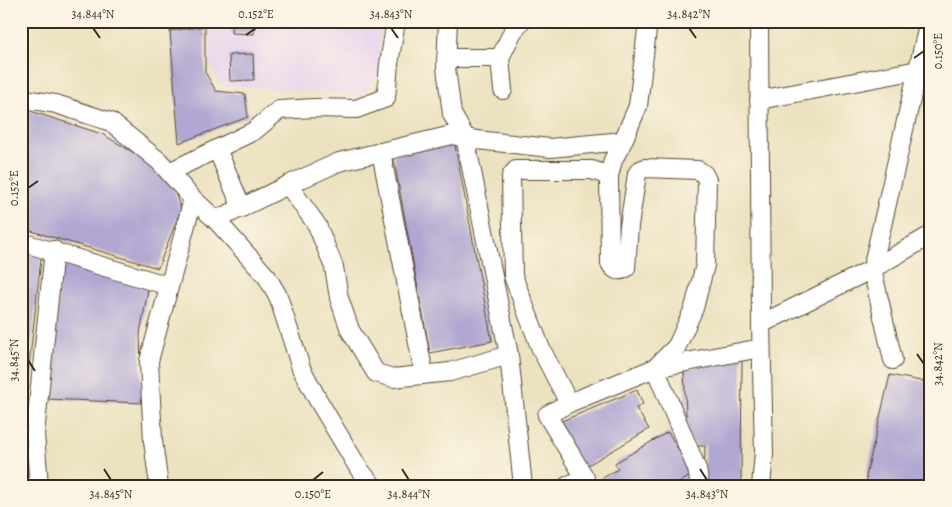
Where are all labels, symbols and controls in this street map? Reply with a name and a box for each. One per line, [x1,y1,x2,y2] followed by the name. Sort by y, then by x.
[71,6,115,22] text: 34.844°N
[238,6,274,22] text: 0.152°E
[370,6,413,22] text: 34.843°N
[667,6,711,22] text: 34.842°N
[930,33,946,69] text: 0.150°E
[6,170,22,206] text: 0.152°E
[6,338,22,381] text: 34.845°N
[930,342,946,386] text: 34.842°N
[90,486,133,502] text: 34.845°N
[295,486,331,502] text: 0.150°E
[387,486,431,502] text: 34.844°N
[686,486,729,502] text: 34.843°N

